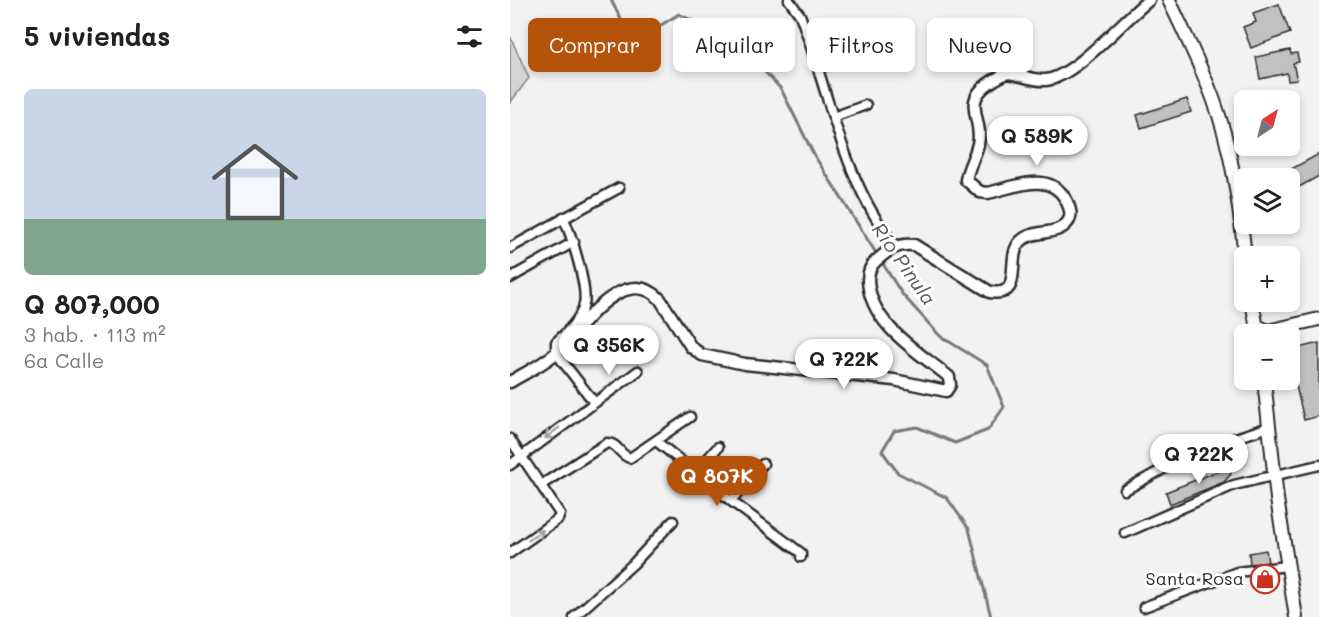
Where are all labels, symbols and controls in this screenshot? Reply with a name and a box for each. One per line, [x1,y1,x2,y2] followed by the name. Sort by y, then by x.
[528,18,661,72] chip: Comprar
[673,18,795,72] chip: Alquilar
[807,18,915,72] chip: Filtros
[927,18,1033,72] chip: Nuevo
[24,19,170,53] text: 5 viviendas
[453,20,486,53] icon: filters
[1234,90,1300,156] north arrow
[1234,90,1300,390] map controls
[988,116,1086,167] pin: Q 589K
[1001,122,1073,148] text: Q 589K
[201,128,309,236] icon: home
[1234,168,1300,234] button: layers
[867,217,943,310] water label: Río Pinula
[1234,246,1300,312] button: +
[24,287,160,321] text: Q 807,000
[24,321,166,347] text: 3 hab. · 113 m²
[1234,324,1300,390] button: −
[560,325,658,376] pin: Q 356K
[573,331,645,357] text: Q 356K
[795,339,893,390] pin: Q 722K
[809,345,879,371] text: Q 722K
[24,347,104,373] text: 6a Calle
[545,427,561,440] one-way arrow
[1150,434,1248,485] pin: Q 722K
[1164,440,1234,466] text: Q 722K
[668,456,766,507] pin: Q 807K
[681,462,753,488] text: Q 807K
[527,529,543,541] one-way arrow
[1249,563,1281,595] shop icon: Santa Rosa
[1146,566,1244,590] place label: Santa Rosa

